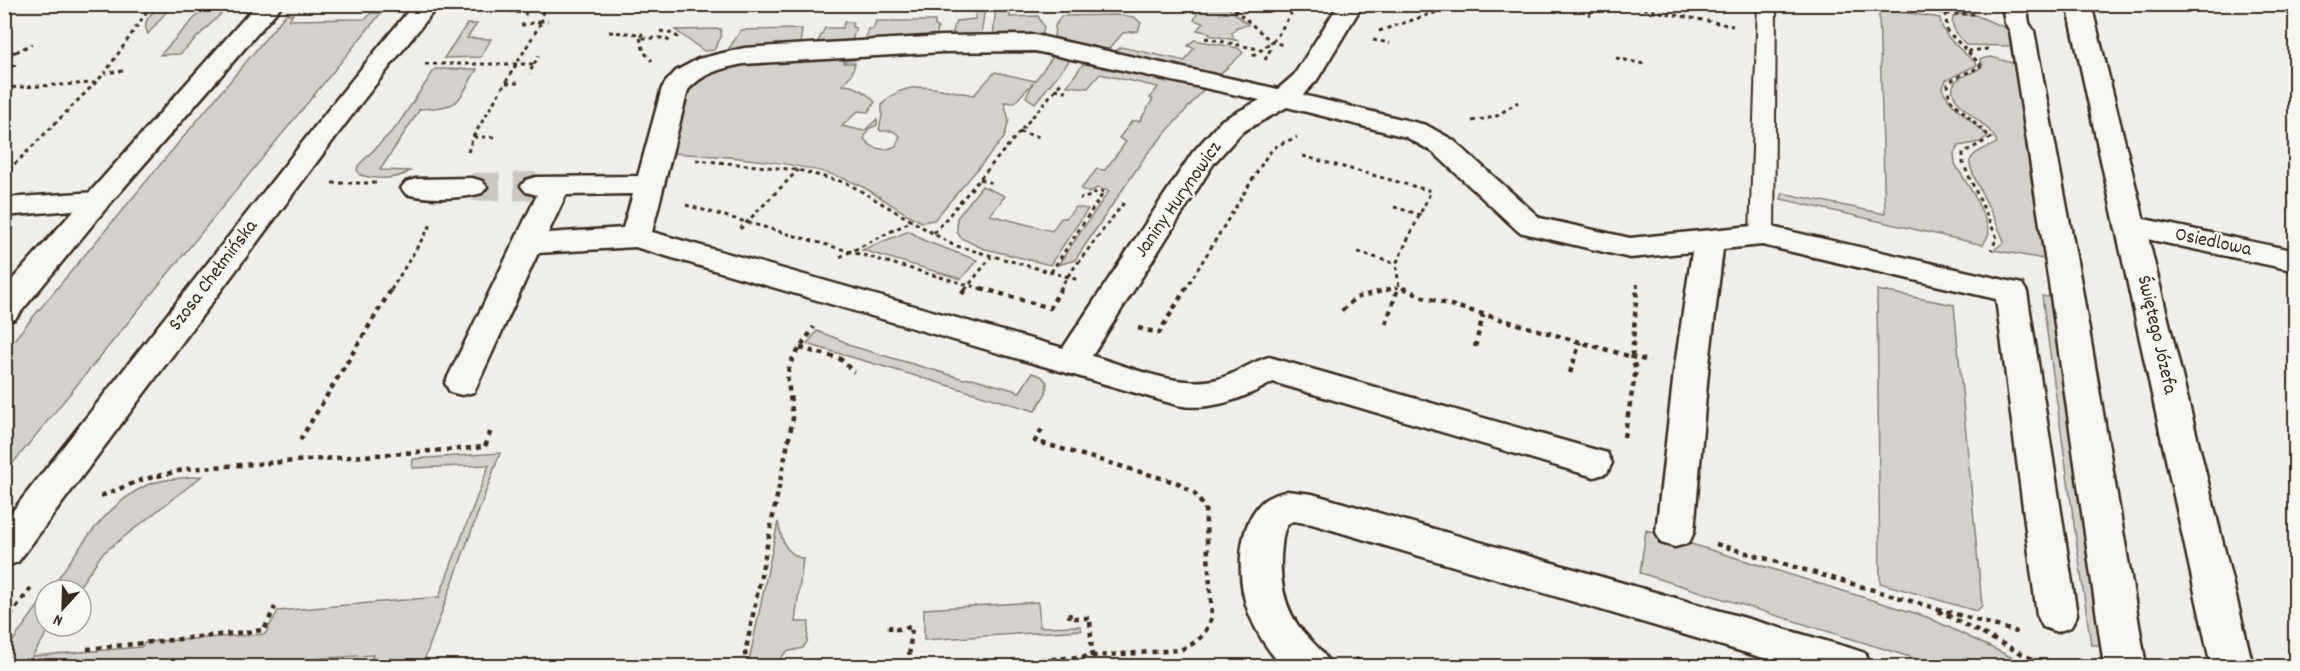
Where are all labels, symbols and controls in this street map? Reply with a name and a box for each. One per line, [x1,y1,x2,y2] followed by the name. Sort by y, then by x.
[1128,136,1230,264] street label: Janiny Hurynowicz
[163,214,266,338] street label: Szosa Chełmińska
[2172,221,2254,265] street label: Osiedlowa
[2129,273,2183,398] street label: Świętego Józefa
[33,578,93,638] north arrow
[50,607,66,632] text: N

